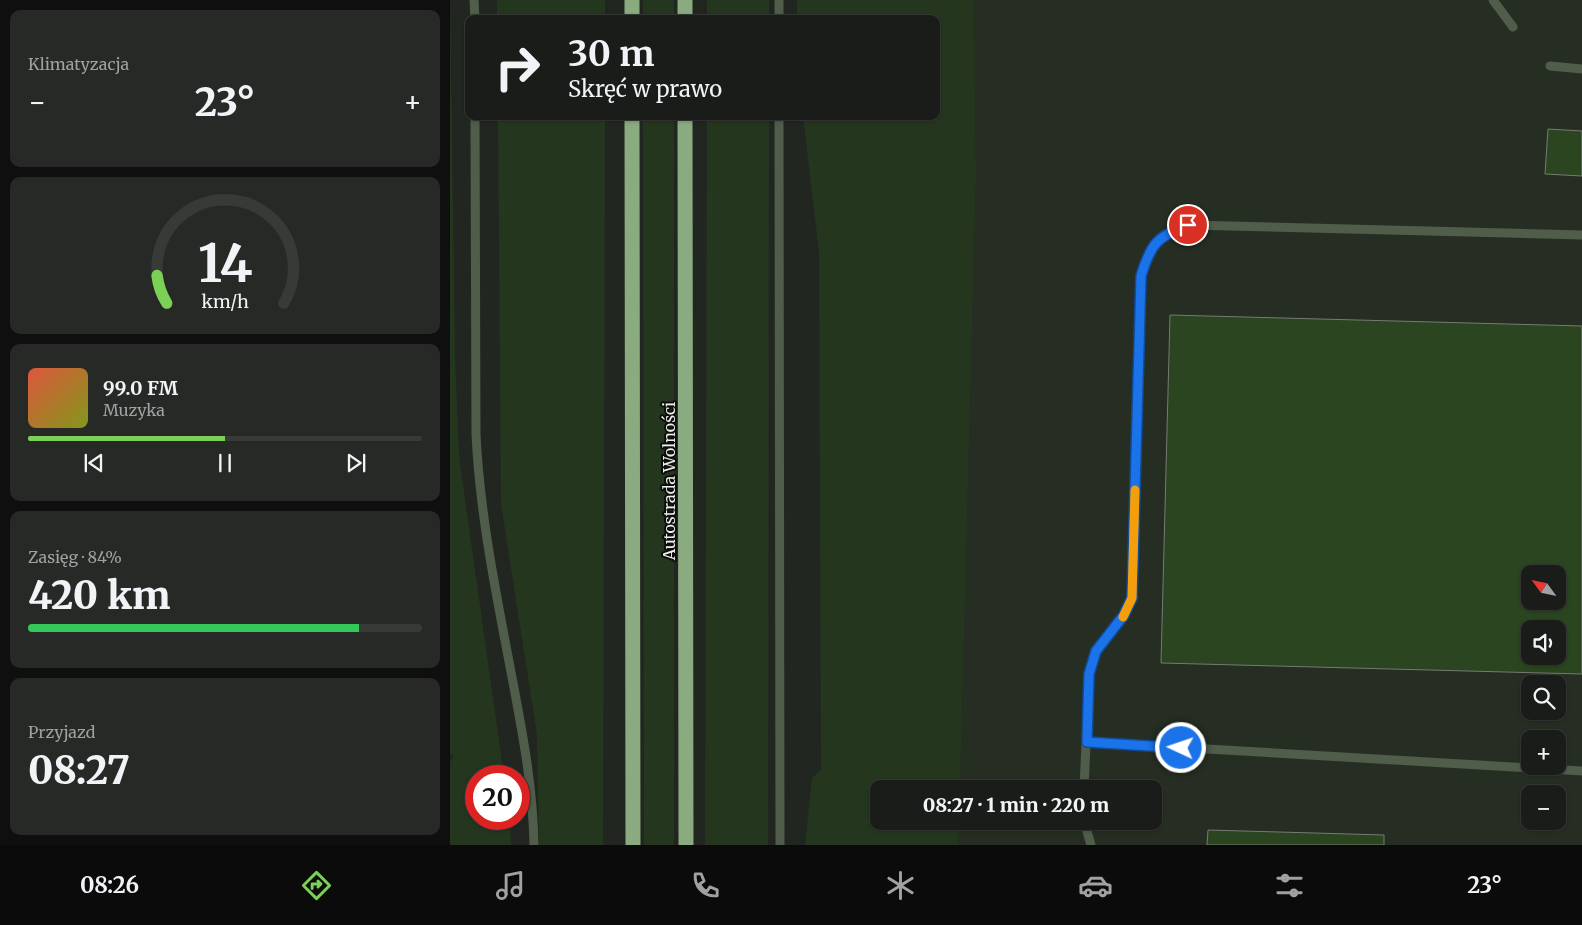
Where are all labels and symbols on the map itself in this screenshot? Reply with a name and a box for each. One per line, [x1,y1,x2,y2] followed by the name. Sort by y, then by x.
[1167,204,1209,246] pin
[659,402,679,561] street label: Autostrada Wolności
[1521,565,1566,610] north arrow
[1154,721,1206,773] position arrow
[465,765,530,830] speed limit sign: 20

